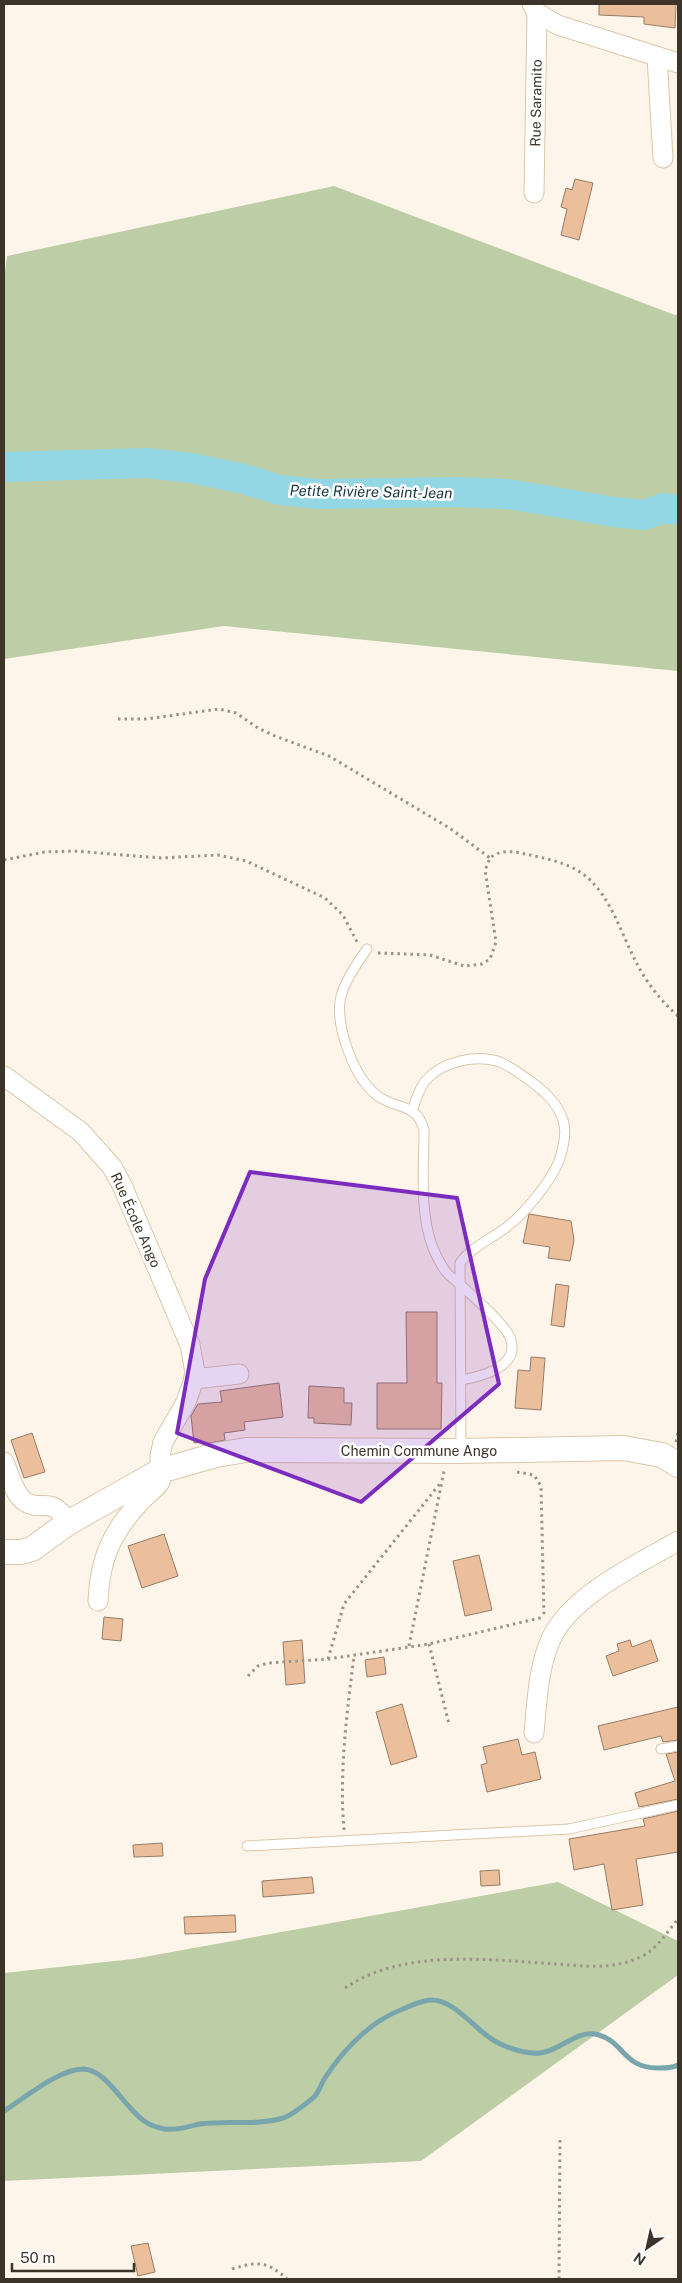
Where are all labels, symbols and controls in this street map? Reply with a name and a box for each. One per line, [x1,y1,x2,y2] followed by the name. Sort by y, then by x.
[527,59,545,147] street label: Rue Saramito
[289,482,453,501] water label: Petite Rivière Saint-Jean
[108,1170,165,1270] street label: Rue École Ango
[341,1443,497,1459] street label: Chemin Commune Ango
[622,2223,672,2273] north arrow
[12,2240,135,2272] scale bar
[20,2249,55,2266] text: 50 m
[631,2249,649,2268] text: N

